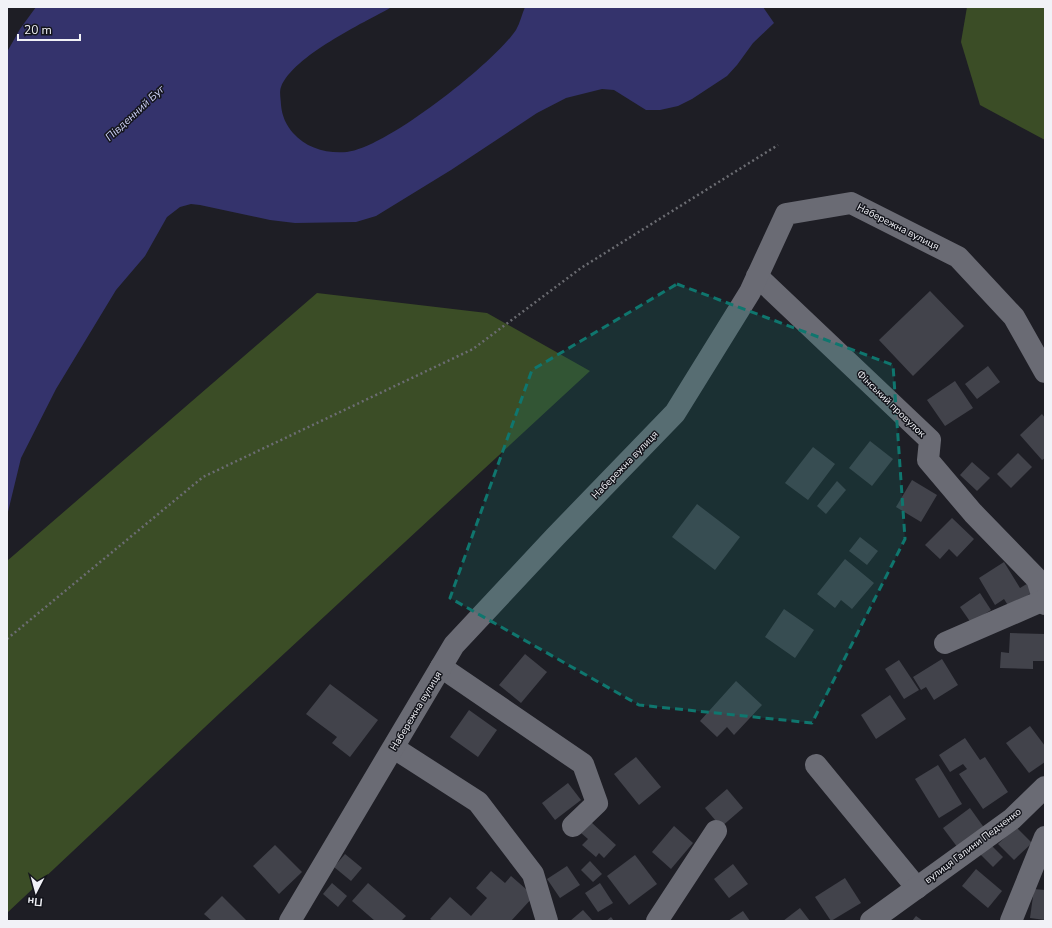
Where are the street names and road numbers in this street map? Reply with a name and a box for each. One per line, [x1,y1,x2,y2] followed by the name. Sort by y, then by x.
[855,200,941,254] street label: Набережна вулиця
[853,367,929,441] street label: Фінський провулок
[589,428,661,502] street label: Набережна вулиця
[387,669,445,753] street label: Набережна вулиця
[922,805,1025,887] street label: вулиця Галини Педченко

